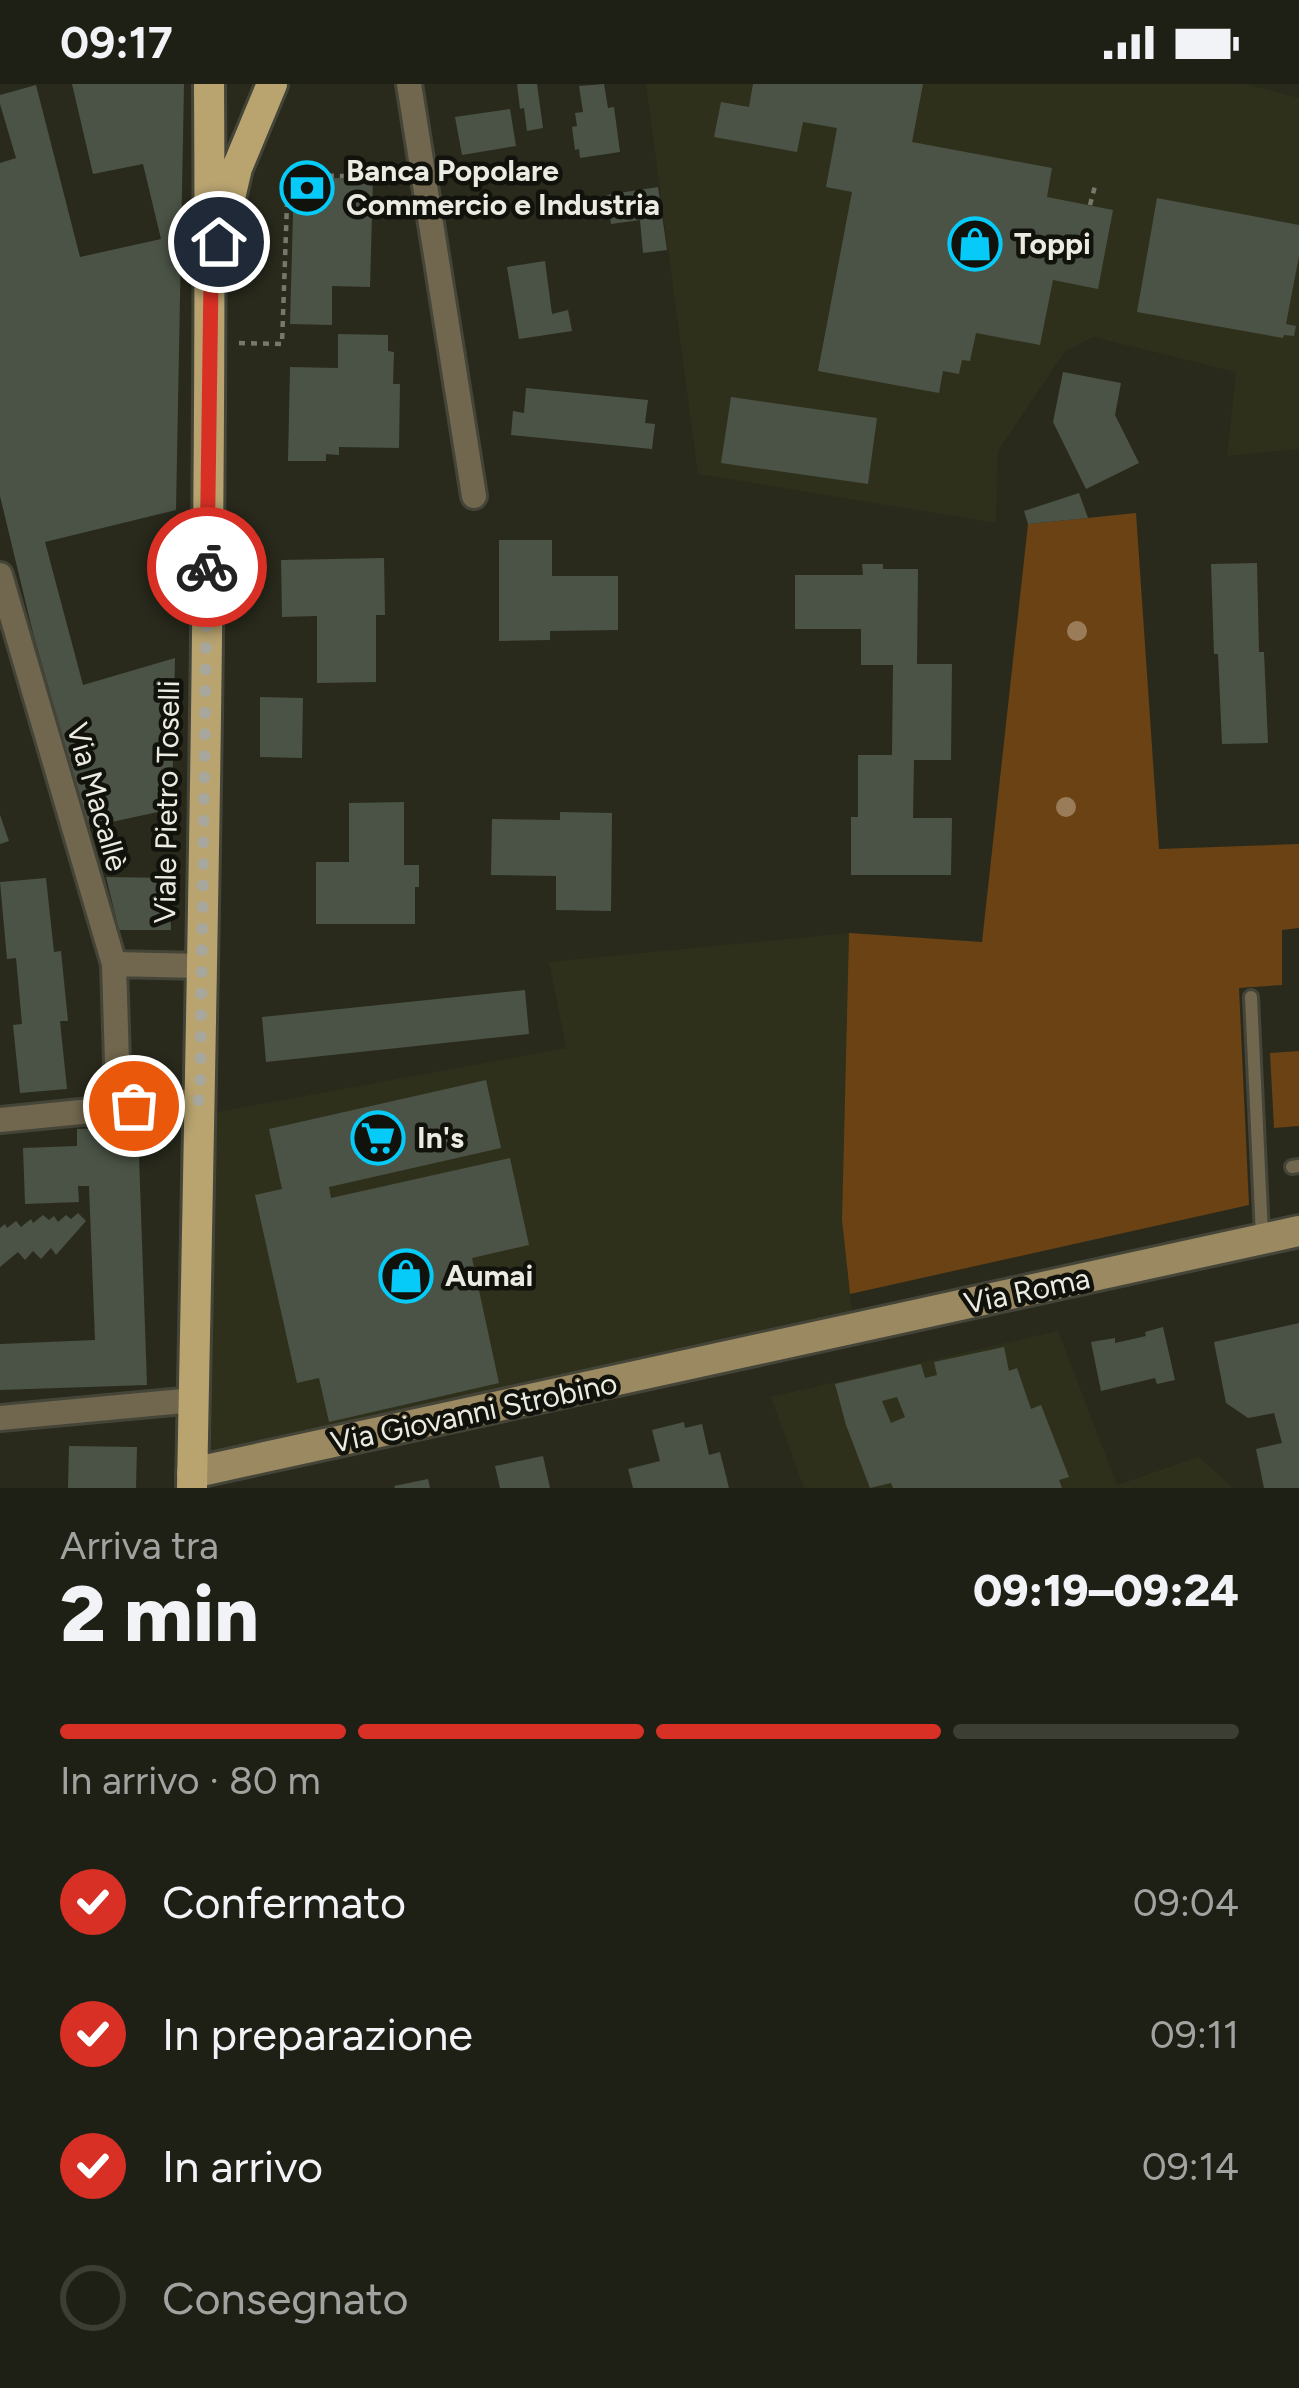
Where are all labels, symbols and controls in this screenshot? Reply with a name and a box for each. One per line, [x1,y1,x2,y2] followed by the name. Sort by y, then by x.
[60,15,173,69] text: 09:17
[346,152,660,223] place label: Banca Popolare Commercio e Industria
[279,160,335,216] bank icon: Banca Popolare Commercio e Industria
[168,191,270,293] pin
[186,209,252,275] icon: home
[947,216,1003,272] shop icon: Toppi
[1014,225,1091,262] place label: Toppi
[147,507,267,627] courier
[174,534,240,600] icon: bike
[146,680,187,924] street label: Viale Pietro Toselli
[59,719,136,875] street label: Via Macallè
[83,1055,185,1157] pin
[101,1073,167,1139] icon: bag
[350,1110,406,1166] supermarket icon: In's
[417,1119,464,1156] place label: In's
[378,1248,434,1304] shop icon: Aumai
[445,1257,533,1294] place label: Aumai
[961,1259,1093,1322] street label: Via Roma
[327,1364,620,1461] street label: Via Giovanni Strobino
[60,1522,219,1569] text: Arriva tra
[973,1563,1239,1617] text: 09:19–09:24
[60,1567,259,1661] text: 2 min
[60,1757,321,1804] text: In arrivo · 80 m
[60,1869,126,1935] icon: check
[162,1875,406,1929] text: Confermato
[1133,1879,1239,1926] text: 09:04
[60,2001,126,2067] icon: check
[162,2007,473,2061] text: In preparazione
[1150,2011,1239,2058] text: 09:11
[60,2133,126,2199] icon: check
[162,2139,323,2193] text: In arrivo
[1142,2143,1239,2190] text: 09:14
[162,2271,409,2325] text: Consegnato

